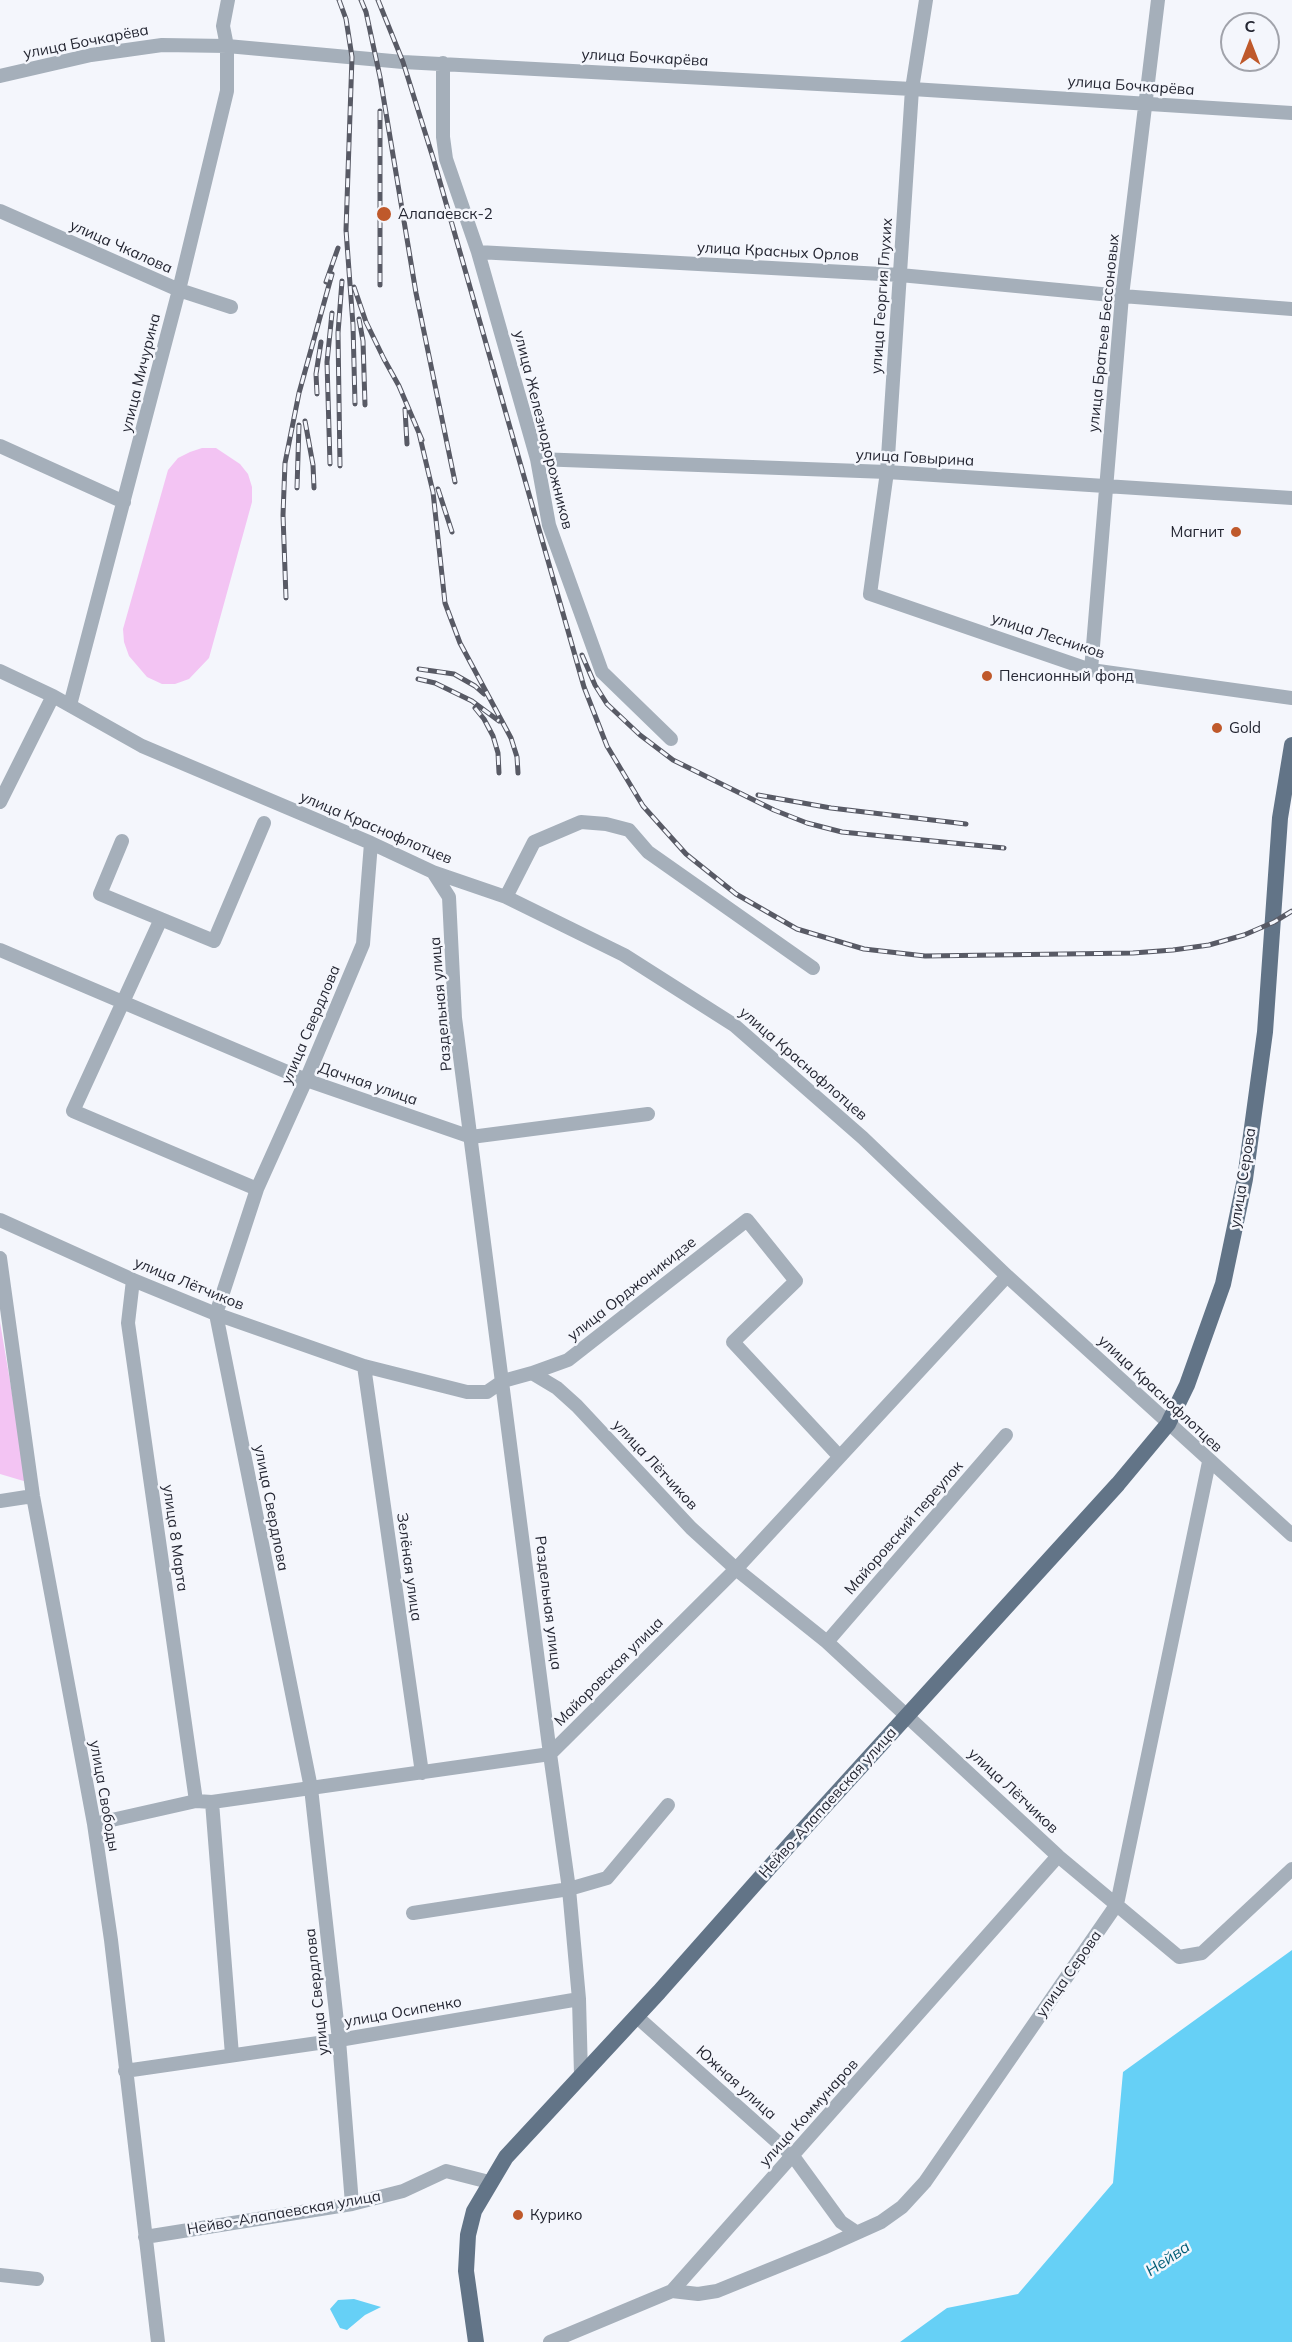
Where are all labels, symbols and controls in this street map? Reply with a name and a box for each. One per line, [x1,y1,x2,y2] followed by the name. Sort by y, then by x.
[1220,12,1280,72] north arrow
[1245,16,1255,36] text: С
[22,21,150,63] street label: улица Бочкарёва
[581,46,709,70] street label: улица Бочкарёва
[1067,73,1195,99] street label: улица Бочкарёва
[375,205,393,223] marker: Алапаевск-2
[398,205,493,223] place label: Алапаевск-2
[67,216,175,278] street label: улица Чкалова
[868,217,896,375] street label: улица Георгия Глухих
[1085,233,1123,433] street label: улица Братьев Бессоновых
[697,239,859,265] street label: улица Красных Орлов
[117,312,165,434] street label: улица Мичурина
[510,329,576,531] street label: улица Железнодорожников
[855,446,975,470] street label: улица Говырина
[1171,523,1224,541] place label: Магнит
[1229,525,1243,539] marker: Магнит
[989,609,1107,663] street label: улица Лесников
[999,667,1134,685] place label: Пенсионный фонд
[980,669,994,683] marker: Пенсионный фонд
[1229,719,1261,737] place label: Gold
[1210,721,1224,735] marker: Gold
[297,788,455,868] street label: улица Краснофлотцев
[426,936,456,1072] street label: Раздельная улица
[278,963,344,1087] street label: улица Свердлова
[735,1004,871,1124] street label: улица Краснофлотцев
[316,1059,420,1109] street label: Дачная улица
[1226,1127,1260,1229] street label: улица Серова
[564,1233,700,1345] street label: улица Орджоникидзе
[132,1254,246,1314] street label: улица Лётчиков
[1094,1332,1226,1456] street label: улица Краснофлотцев
[609,1416,701,1514] street label: улица Лётчиков
[250,1444,292,1572] street label: улица Свердлова
[841,1458,967,1598] street label: Майоровский переулок
[159,1483,191,1593] street label: улица 8 Марта
[392,1512,426,1622] street label: Зелёная улица
[531,1535,565,1671] street label: Раздельная улица
[551,1614,667,1730] street label: Майоровская улица
[756,1724,900,1882] street label: Нейво-Алапаевская улица
[85,1739,123,1853] street label: улица Свободы
[964,1745,1062,1837] street label: улица Лётчиков
[301,1927,333,2057] street label: улица Свердлова
[1033,1927,1105,2021] street label: улица Серова
[343,1993,463,2031] street label: улица Осипенко
[692,2042,780,2124] street label: Южная улица
[756,2055,862,2171] street label: улица Коммунаров
[186,2187,382,2239] street label: Нейво-Алапаевская улица
[530,2206,582,2224] place label: Курико
[511,2208,525,2222] marker: Курико
[1142,2237,1194,2281] water label: Нейва

